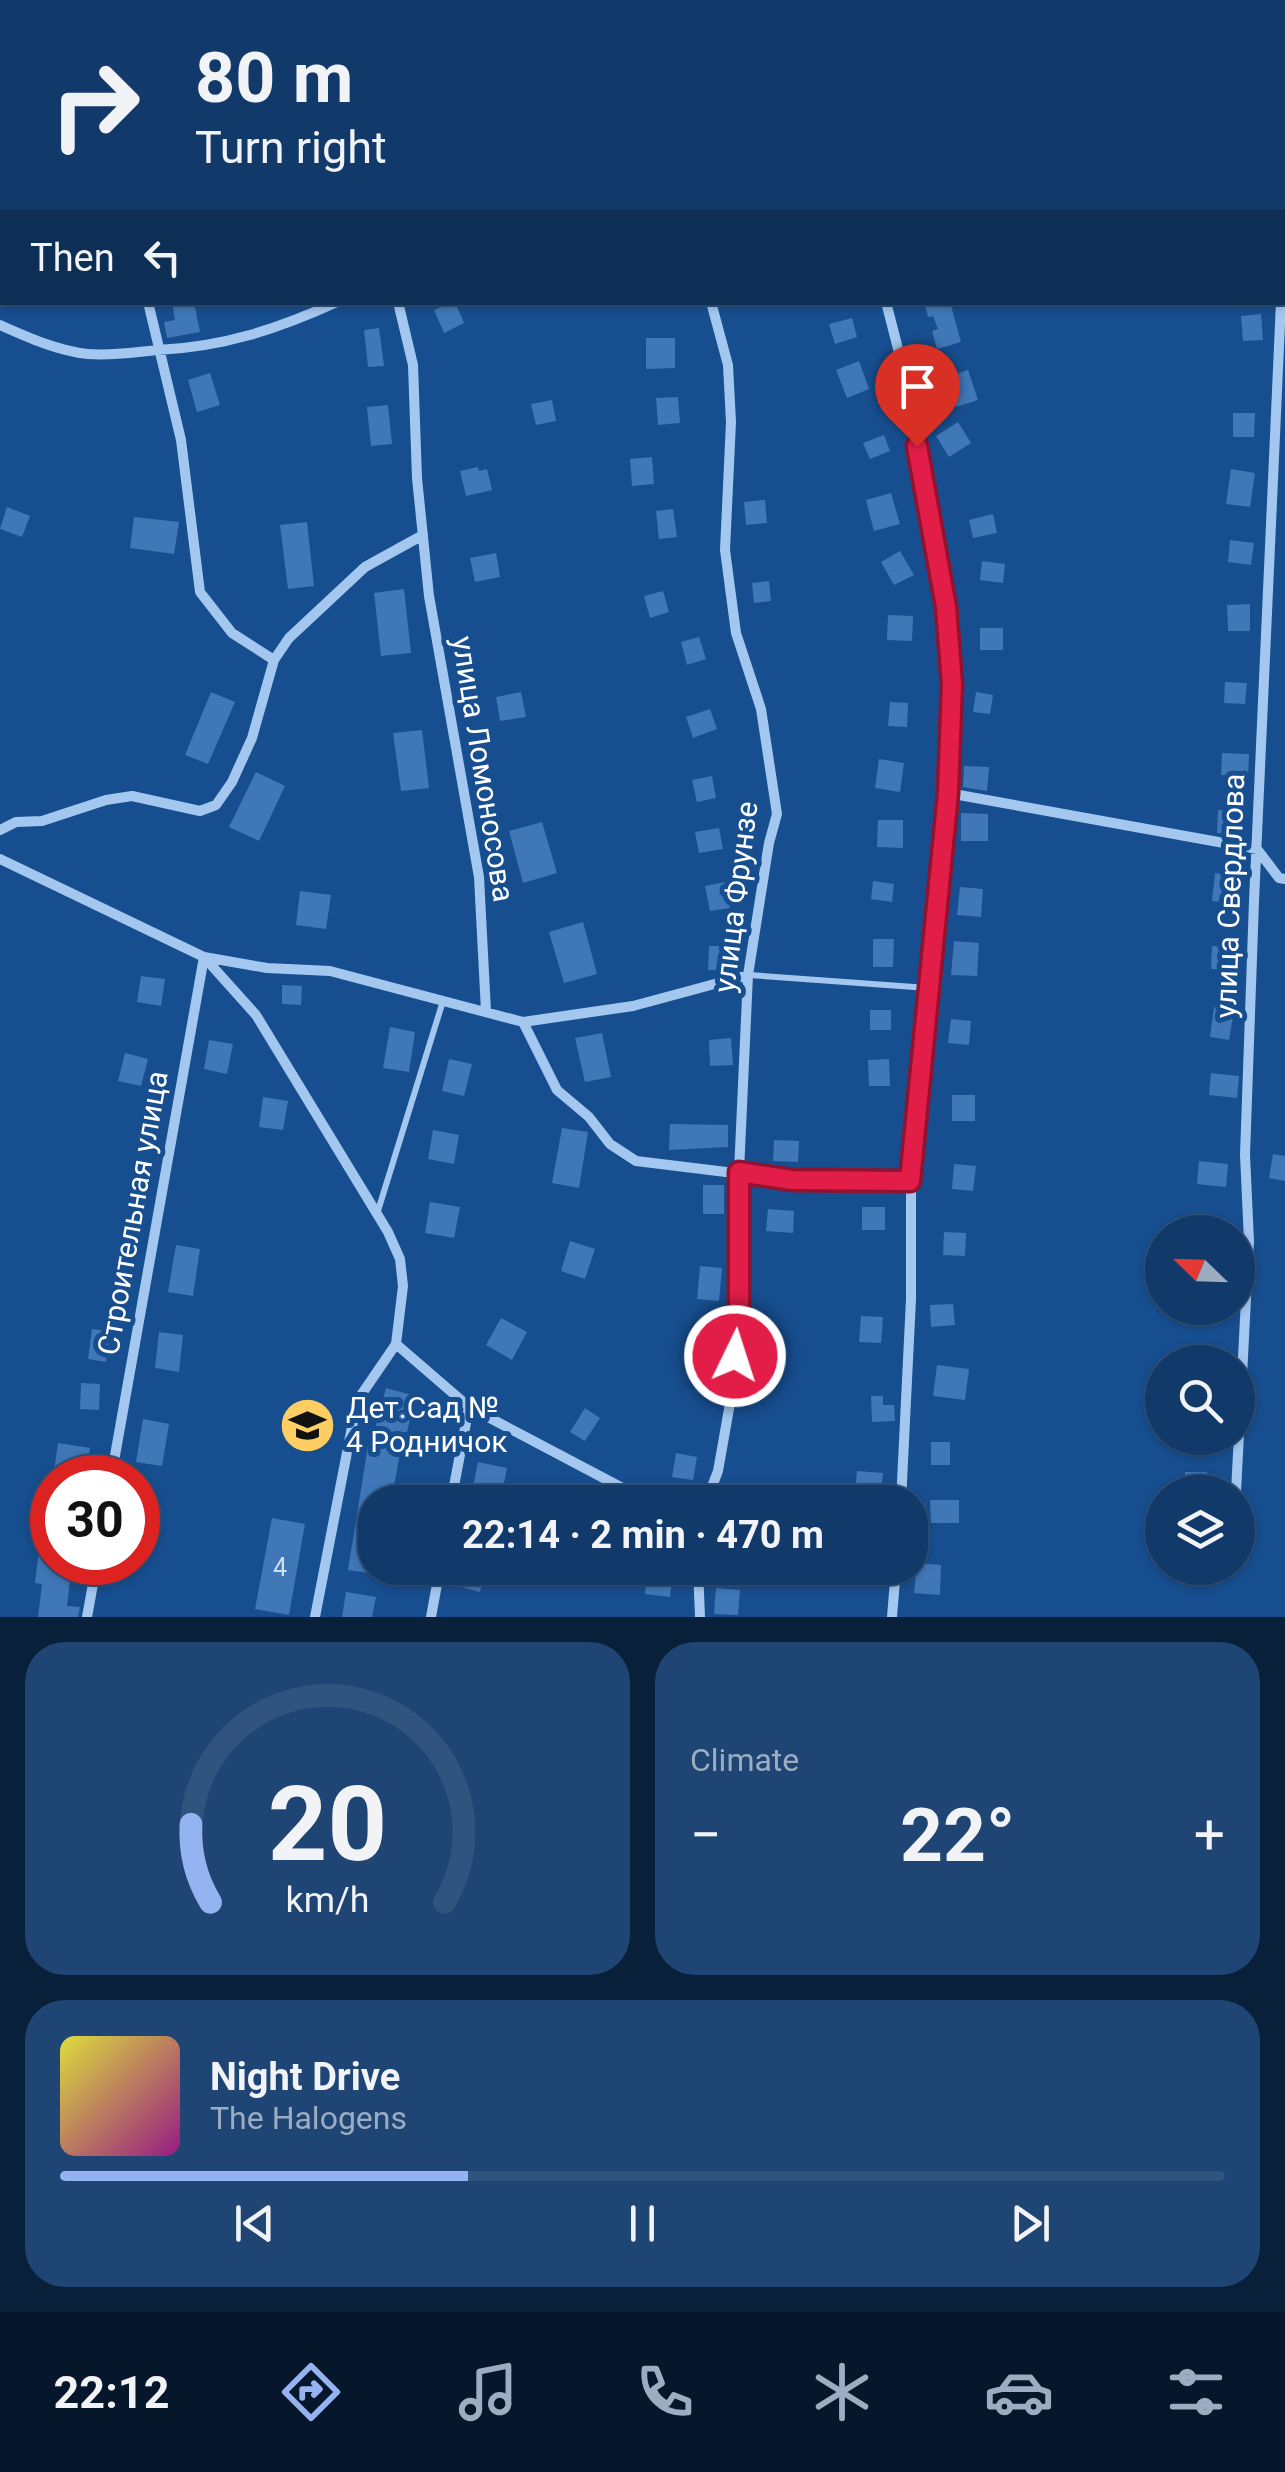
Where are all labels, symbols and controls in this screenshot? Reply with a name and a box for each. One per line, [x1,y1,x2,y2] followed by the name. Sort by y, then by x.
[195,37,353,119] text: 80 m
[30,40,160,170] icon: right
[195,121,387,174] text: Turn right
[135,230,190,285] icon: left
[30,236,115,280] text: Then
[875,344,960,447] pin
[890,359,945,414] icon: arrive
[445,634,522,904] street label: улица Ломоносова
[1208,773,1251,1019] street label: улица Свердлова
[706,799,765,994] street label: улица Фрунзе
[90,1068,175,1358] street label: Строительная улица
[1145,1215,1255,1325] north arrow
[1145,1215,1255,1585] map controls
[683,1304,787,1408] position arrow
[1145,1345,1255,1455] button: search
[346,1390,507,1459] place label: Дет.Сад № 4 Родничок
[277,1395,337,1455] school or university icon: Дет.Сад № 4 Родничок
[30,1455,160,1585] speed limit sign: 30
[1145,1475,1255,1585] button: layers
[462,1513,824,1557] text: 22:14 · 2 min · 470 m
[273,1553,287,1582] house number: 4
[690,1741,799,1779] text: Climate
[268,1764,387,1885] text: 20
[900,1791,1015,1879] text: 22°
[690,1803,721,1867] text: −
[1194,1803,1225,1867] text: +
[286,1879,369,1921] text: km/h
[210,2055,400,2099] text: Night Drive
[210,2099,407,2137] text: The Halogens
[227,2196,282,2251] icon: previous
[615,2196,670,2251] icon: pause
[1003,2196,1058,2251] icon: next
[276,2357,346,2427] icon: directions
[453,2357,523,2427] icon: music
[630,2357,700,2427] icon: phone
[807,2357,877,2427] icon: climate
[984,2357,1054,2427] icon: car
[1161,2357,1231,2427] icon: filters
[54,2366,169,2419] text: 22:12

